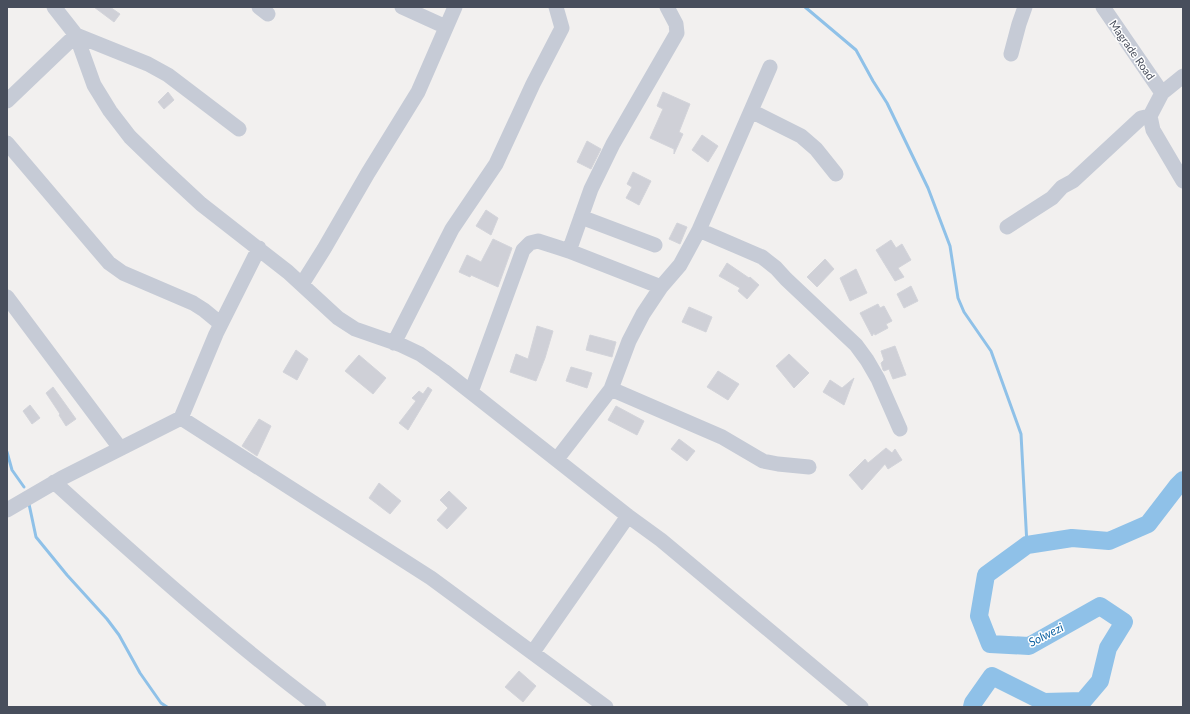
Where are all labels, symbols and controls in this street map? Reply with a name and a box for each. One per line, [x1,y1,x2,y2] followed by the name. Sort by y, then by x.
[1107,17,1158,82] street label: Magrade Road
[1026,619,1066,650] water label: Solwezi

